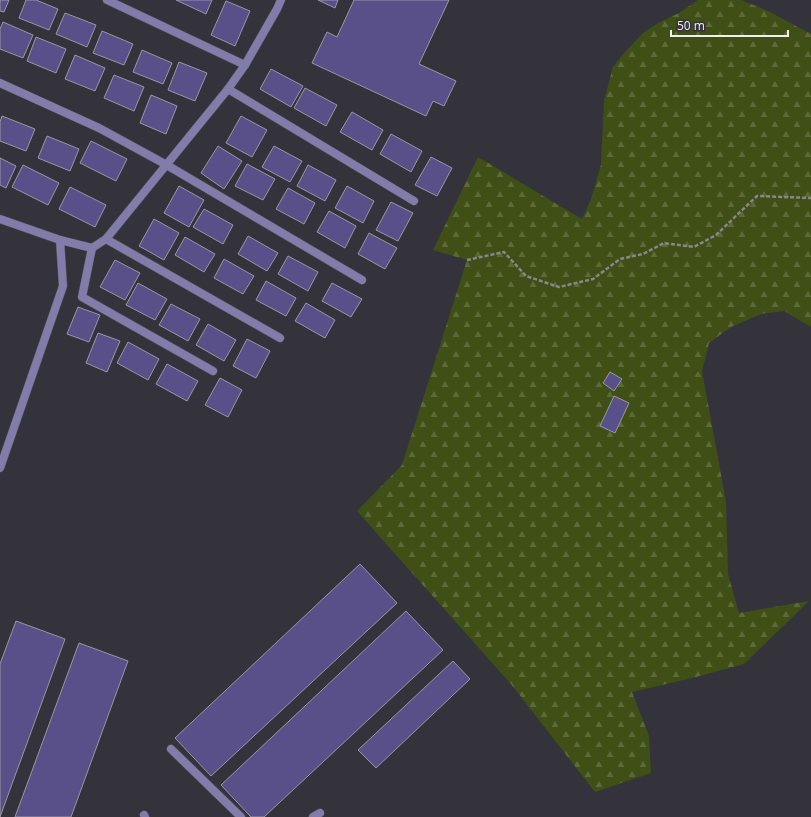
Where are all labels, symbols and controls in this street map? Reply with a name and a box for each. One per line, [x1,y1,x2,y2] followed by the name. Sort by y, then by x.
[671,12,788,38] scale bar
[677,17,705,34] text: 50 m

